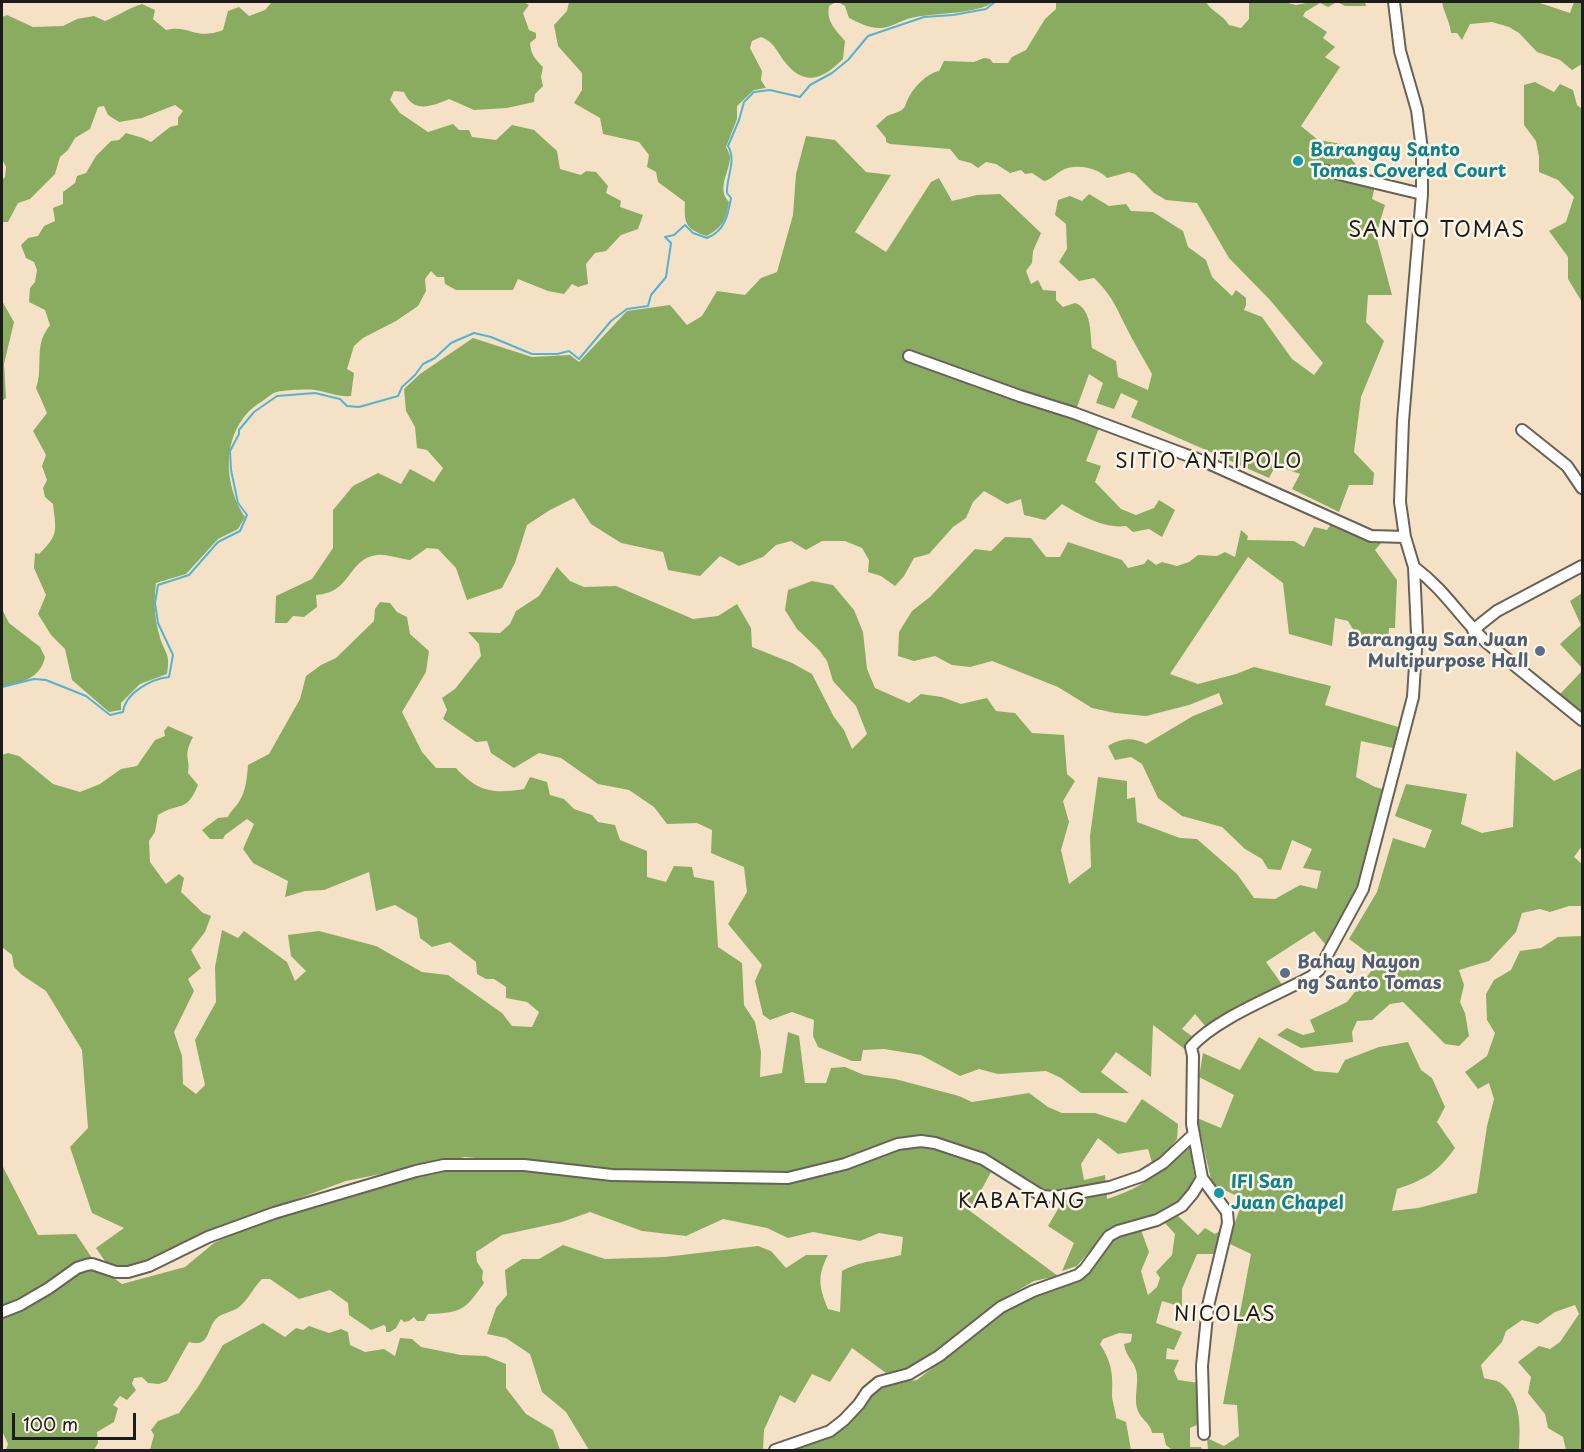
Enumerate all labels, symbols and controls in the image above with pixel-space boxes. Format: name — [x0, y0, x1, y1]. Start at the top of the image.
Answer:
place label: Barangay Santo Tomas Covered Court — [1310, 140, 1506, 182]
marker: Barangay Santo Tomas Covered Court — [1291, 154, 1305, 168]
district label: SANTO TOMAS — [1348, 218, 1526, 244]
district label: SITIO ANTIPOLO — [1115, 450, 1303, 474]
place label: Barangay San Juan Multipurpose Hall — [1347, 630, 1528, 672]
marker: Barangay San Juan Multipurpose Hall — [1533, 644, 1547, 658]
place label: Bahay Nayon ng Santo Tomas — [1297, 952, 1442, 994]
marker: Bahay Nayon ng Santo Tomas — [1278, 966, 1292, 980]
place label: IFI San Juan Chapel — [1231, 1172, 1344, 1214]
marker: IFI San Juan Chapel — [1212, 1186, 1226, 1200]
district label: KABATANG — [958, 1190, 1086, 1214]
district label: NICOLAS — [1174, 1303, 1276, 1327]
scale bar — [15, 1401, 140, 1439]
text: 100 m — [23, 1410, 78, 1437]

